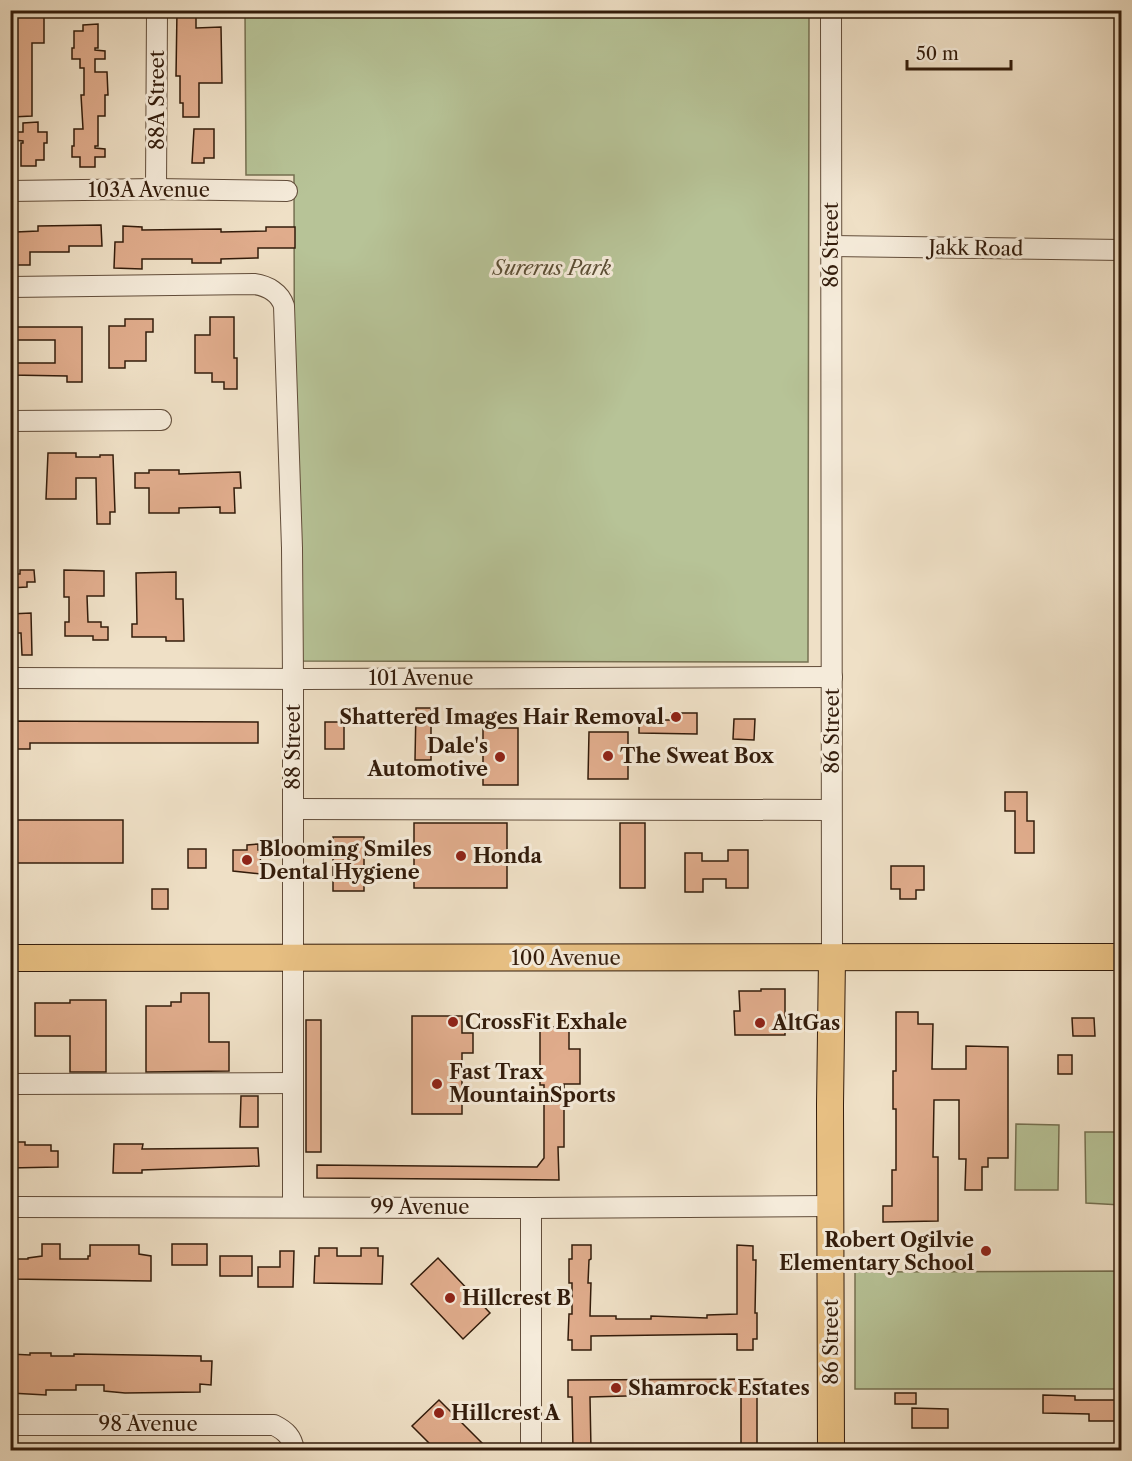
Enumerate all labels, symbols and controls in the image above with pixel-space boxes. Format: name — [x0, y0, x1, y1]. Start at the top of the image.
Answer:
scale bar — [907, 33, 1010, 71]
text: 50 m — [916, 43, 959, 65]
street label: 88A Street — [145, 50, 169, 150]
street label: 103A Avenue — [88, 178, 210, 202]
street label: 86 Street — [819, 202, 843, 288]
street label: Jakk Road — [925, 235, 1024, 261]
park label: Surerus Park — [492, 256, 612, 280]
street label: 101 Avenue — [368, 666, 474, 690]
street label: 86 Street — [820, 688, 844, 774]
street label: 88 Street — [281, 704, 305, 790]
place label: Shattered Images Hair Removal — [339, 705, 664, 729]
marker: Shattered Images Hair Removal — [669, 710, 683, 724]
place label: Dale's Automotive — [366, 734, 488, 781]
place label: The Sweat Box — [620, 744, 775, 768]
marker: The Sweat Box — [601, 749, 615, 763]
marker: Dale's Automotive — [493, 750, 507, 764]
place label: Blooming Smiles Dental Hygiene — [259, 837, 432, 884]
place label: Honda — [473, 844, 543, 868]
marker: Honda — [454, 849, 468, 863]
marker: Blooming Smiles Dental Hygiene — [240, 853, 254, 867]
street label: 100 Avenue — [511, 946, 621, 970]
place label: CrossFit Exhale — [465, 1010, 627, 1034]
place label: AltGas — [771, 1011, 840, 1035]
marker: CrossFit Exhale — [446, 1015, 460, 1029]
marker: AltGas — [753, 1016, 767, 1030]
place label: Fast Trax MountainSports — [449, 1060, 616, 1107]
marker: Fast Trax MountainSports — [430, 1077, 444, 1091]
street label: 99 Avenue — [370, 1195, 470, 1219]
place label: Robert Ogilvie Elementary School — [779, 1228, 974, 1275]
marker: Robert Ogilvie Elementary School — [979, 1244, 993, 1258]
place label: Hillcrest B — [462, 1286, 571, 1310]
marker: Hillcrest B — [443, 1291, 457, 1305]
street label: 86 Street — [819, 1299, 843, 1385]
place label: Shamrock Estates — [628, 1376, 810, 1400]
marker: Shamrock Estates — [609, 1381, 623, 1395]
place label: Hillcrest A — [451, 1401, 560, 1425]
marker: Hillcrest A — [432, 1406, 446, 1420]
street label: 98 Avenue — [98, 1412, 198, 1436]

